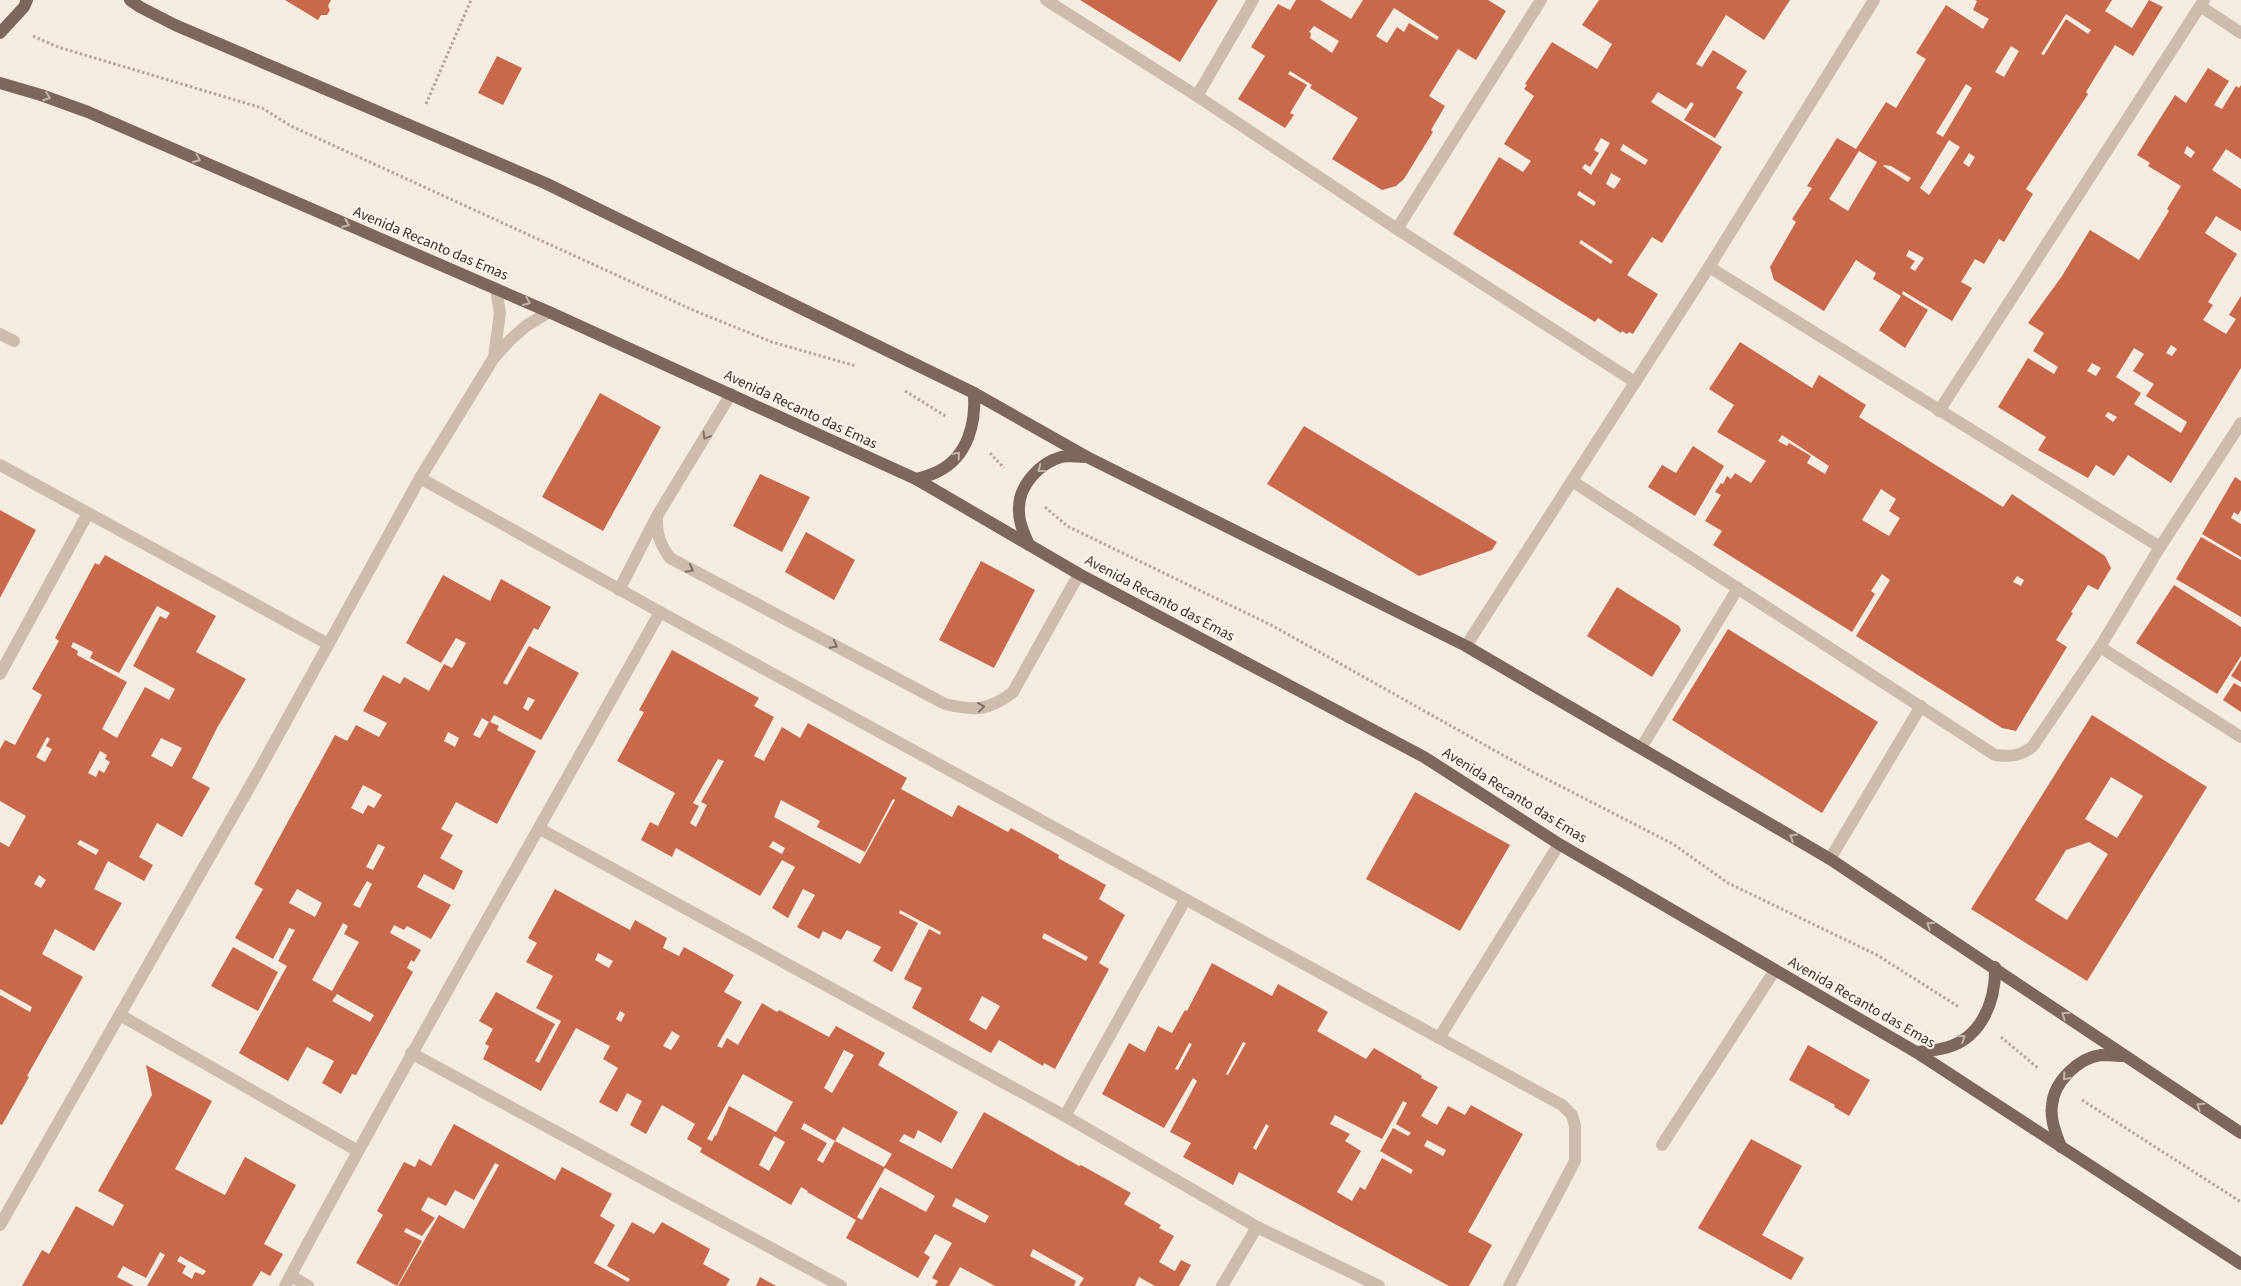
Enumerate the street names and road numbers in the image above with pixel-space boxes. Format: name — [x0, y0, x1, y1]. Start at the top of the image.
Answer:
street label: Avenida Recanto das Emas — [350, 201, 512, 286]
street label: Avenida Recanto das Emas — [721, 365, 881, 454]
street label: Avenida Recanto das Emas — [1081, 550, 1238, 647]
street label: Avenida Recanto das Emas — [1438, 742, 1591, 849]
street label: Avenida Recanto das Emas — [1784, 952, 1939, 1053]

